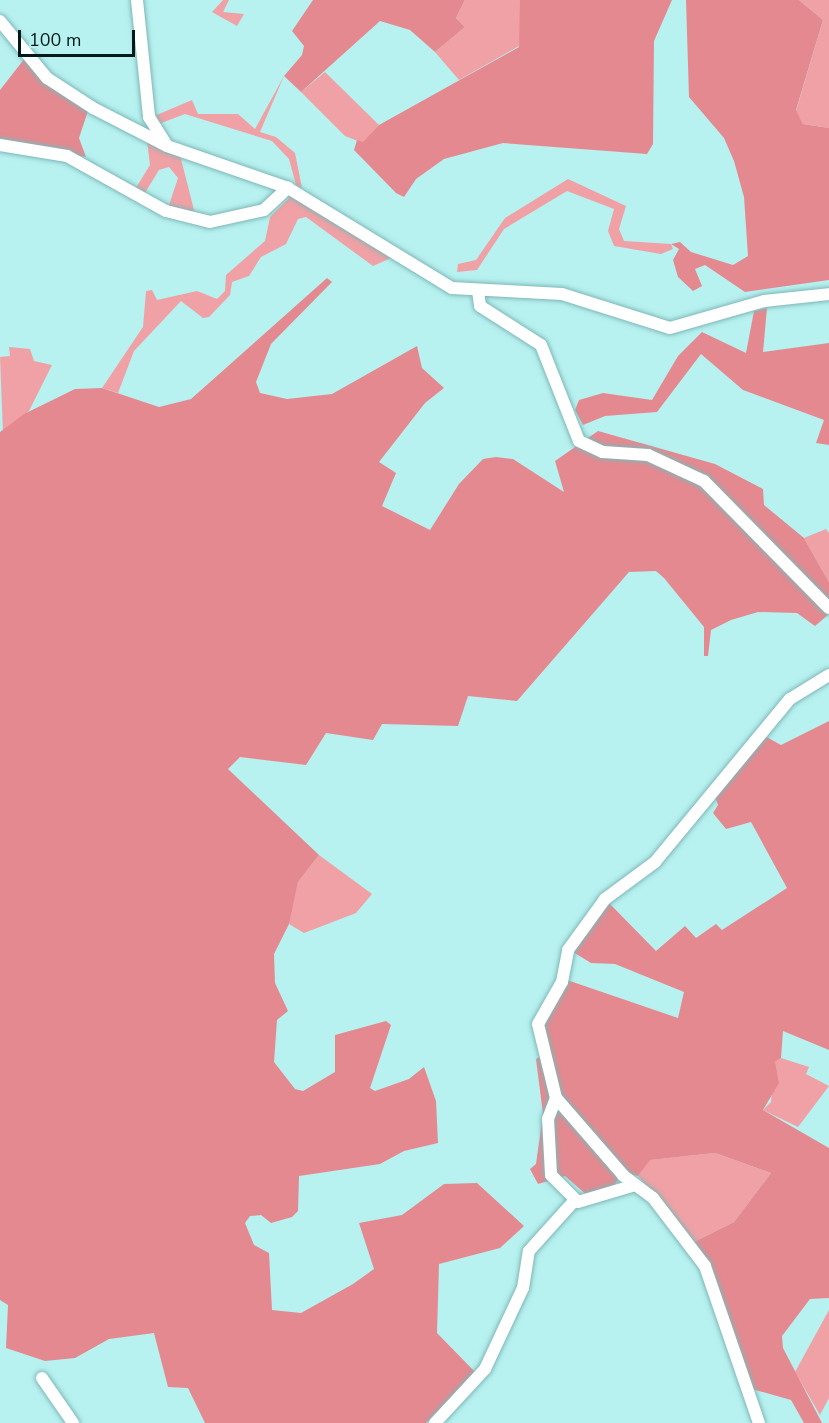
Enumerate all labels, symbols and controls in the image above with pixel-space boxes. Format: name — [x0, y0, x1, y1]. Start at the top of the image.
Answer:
scale bar — [21, 18, 138, 56]
text: 100 m — [29, 28, 81, 52]

